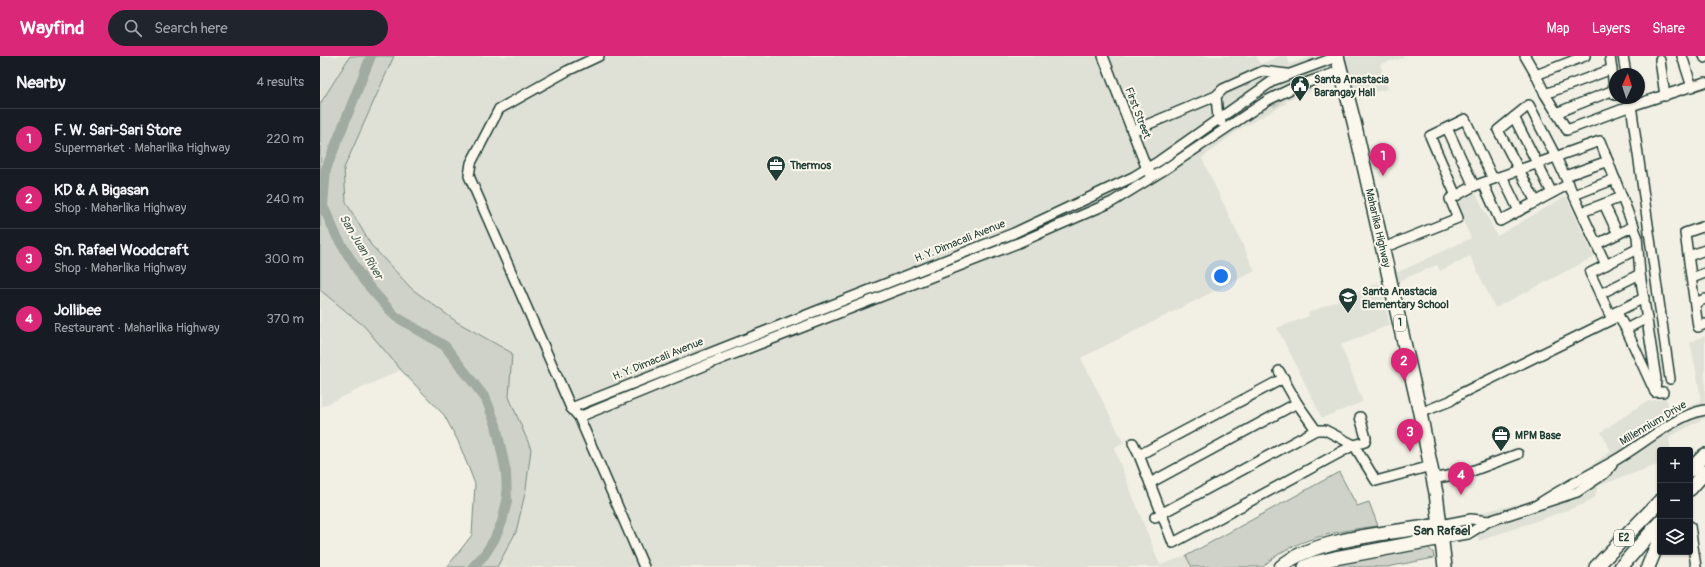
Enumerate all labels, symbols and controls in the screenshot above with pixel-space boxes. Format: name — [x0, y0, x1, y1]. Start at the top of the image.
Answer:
search box — [108, 10, 388, 46]
text: Wayfind — [20, 16, 84, 40]
icon: search — [122, 17, 144, 39]
text: Search here — [154, 19, 228, 38]
text: Map — [1547, 20, 1570, 37]
text: Layers — [1592, 20, 1630, 37]
text: Share — [1652, 20, 1685, 37]
north arrow — [1609, 68, 1645, 104]
text: Nearby — [16, 72, 65, 93]
place label: Santa Anastacia Barangay Hall — [1314, 73, 1389, 99]
text: 4 results — [257, 74, 304, 90]
public building icon: Santa Anastacia Barangay Hall — [1289, 74, 1311, 102]
street label: First Street — [1122, 85, 1154, 141]
text: F. W. Sari-Sari Store — [54, 121, 181, 140]
text: 1 — [26, 131, 32, 147]
text: 220 m — [266, 131, 304, 147]
text: Supermarket · Maharlika Highway — [54, 140, 230, 156]
pin: 1 — [1370, 143, 1396, 176]
office icon: Thermos — [765, 154, 787, 182]
place label: Thermos — [789, 159, 831, 172]
text: KD & A Bigasan — [54, 181, 149, 200]
street label: Maharlika Highway — [1363, 187, 1393, 269]
text: 2 — [25, 191, 33, 207]
text: 240 m — [266, 191, 304, 207]
text: Shop · Maharlika Highway — [54, 200, 186, 216]
water label: San Juan River — [336, 212, 387, 284]
street label: H. Y. Dimacali Avenue — [913, 217, 1008, 265]
text: Sn. Rafael Woodcraft — [54, 241, 189, 260]
text: 3 — [25, 251, 33, 267]
text: 300 m — [265, 251, 304, 267]
text: Shop · Maharlika Highway — [54, 260, 186, 276]
your location — [1211, 266, 1231, 286]
place label: Santa Anastacia Elementary School — [1362, 285, 1449, 311]
school or university icon: Santa Anastacia Elementary School — [1337, 286, 1359, 314]
text: Jollibee — [54, 301, 101, 320]
text: 4 — [25, 311, 33, 327]
text: 370 m — [267, 311, 304, 327]
road number: 1 — [1394, 315, 1406, 331]
text: Restaurant · Maharlika Highway — [54, 320, 219, 336]
street label: H. Y. Dimacali Avenue — [611, 335, 706, 383]
pin: 2 — [1391, 348, 1417, 381]
street label: Millennium Drive — [1617, 398, 1689, 448]
pin: 3 — [1397, 419, 1423, 452]
office icon: MPM Base — [1490, 424, 1512, 452]
place label: MPM Base — [1515, 429, 1562, 442]
map controls — [1657, 447, 1693, 555]
button: + — [1657, 447, 1693, 483]
pin: 4 — [1448, 462, 1474, 495]
button: − — [1657, 483, 1693, 519]
button: layers — [1657, 519, 1693, 555]
district label: San Rafael — [1413, 523, 1471, 539]
road number: E2 — [1614, 530, 1634, 546]

